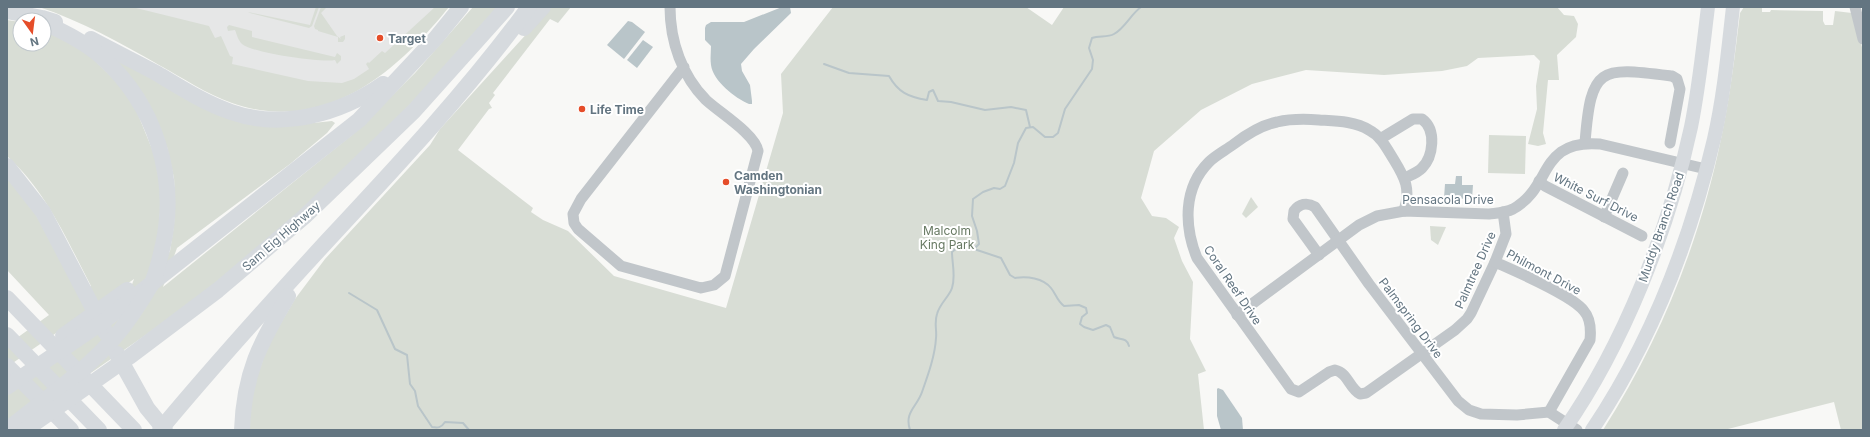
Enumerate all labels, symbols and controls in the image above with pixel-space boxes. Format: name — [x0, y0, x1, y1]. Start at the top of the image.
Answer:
north arrow — [12, 12, 52, 52]
place label: Target — [388, 31, 426, 46]
marker: Target — [375, 33, 385, 43]
text: N — [29, 34, 40, 50]
place label: Life Time — [590, 102, 644, 117]
marker: Life Time — [577, 104, 587, 114]
place label: Camden Washingtonian — [734, 168, 822, 197]
street label: White Surf Drive — [1551, 169, 1641, 225]
street label: Muddy Branch Road — [1635, 170, 1687, 284]
marker: Camden Washingtonian — [721, 177, 731, 187]
street label: Pensacola Drive — [1402, 192, 1494, 207]
street label: Sam Eig Highway — [239, 198, 323, 274]
park label: Malcolm King Park — [920, 223, 975, 252]
street label: Palmtree Drive — [1451, 229, 1499, 311]
street label: Coral Reef Drive — [1201, 242, 1265, 328]
street label: Philmont Drive — [1504, 246, 1584, 298]
street label: Palmspring Drive — [1376, 275, 1446, 361]

